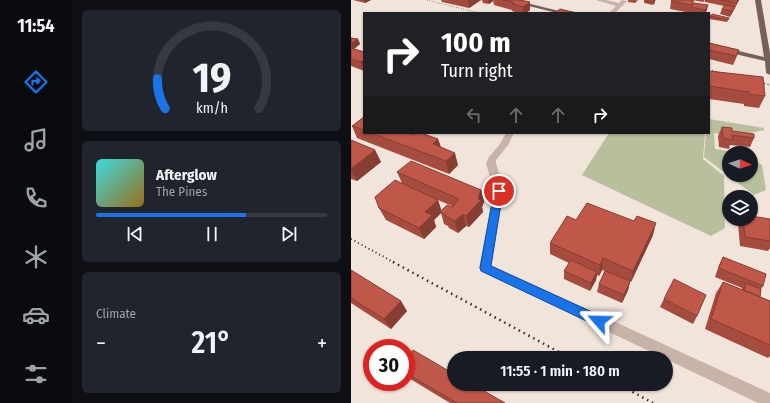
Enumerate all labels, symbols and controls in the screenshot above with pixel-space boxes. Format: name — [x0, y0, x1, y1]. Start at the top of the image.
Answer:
text: 11:54 — [17, 15, 55, 37]
text: 100 m — [441, 26, 511, 59]
icon: right — [375, 28, 427, 80]
text: 19 — [192, 52, 231, 102]
text: Turn right — [441, 60, 513, 82]
icon: directions — [22, 68, 50, 96]
text: km/h — [196, 99, 227, 116]
icon: left — [463, 104, 485, 126]
icon: ahead — [505, 104, 527, 126]
icon: ahead — [547, 104, 569, 126]
icon: right — [589, 104, 611, 126]
icon: music — [22, 126, 50, 154]
north arrow — [722, 146, 758, 182]
map controls — [722, 146, 758, 226]
text: Afterglow — [156, 166, 217, 184]
pin — [482, 174, 516, 208]
icon: arrive — [488, 180, 510, 202]
icon: phone — [22, 184, 50, 212]
text: The Pines — [156, 184, 207, 199]
button: layers — [722, 190, 758, 226]
icon: previous — [124, 223, 146, 245]
icon: pause — [201, 223, 223, 245]
icon: next — [278, 223, 300, 245]
icon: climate — [22, 243, 50, 271]
position arrow — [578, 300, 620, 342]
icon: car — [22, 301, 50, 329]
text: Climate — [96, 306, 136, 321]
text: 21° — [192, 325, 231, 361]
text: − — [96, 330, 106, 357]
text: + — [317, 330, 327, 357]
speed limit sign: 30 — [363, 339, 415, 391]
icon: filters — [22, 360, 50, 388]
text: 11:55 · 1 min · 180 m — [500, 362, 620, 380]

